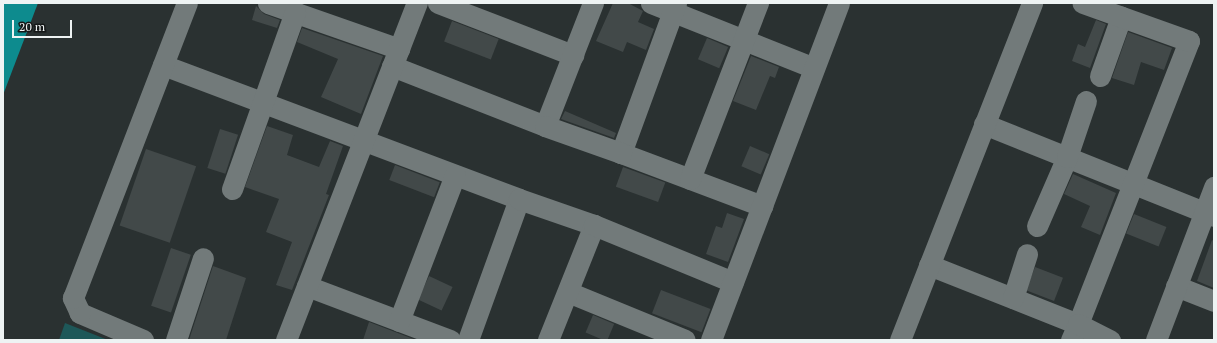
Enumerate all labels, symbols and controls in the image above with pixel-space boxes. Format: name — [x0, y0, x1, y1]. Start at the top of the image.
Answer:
scale bar — [14, 12, 74, 38]
text: 20 m — [19, 19, 45, 34]

